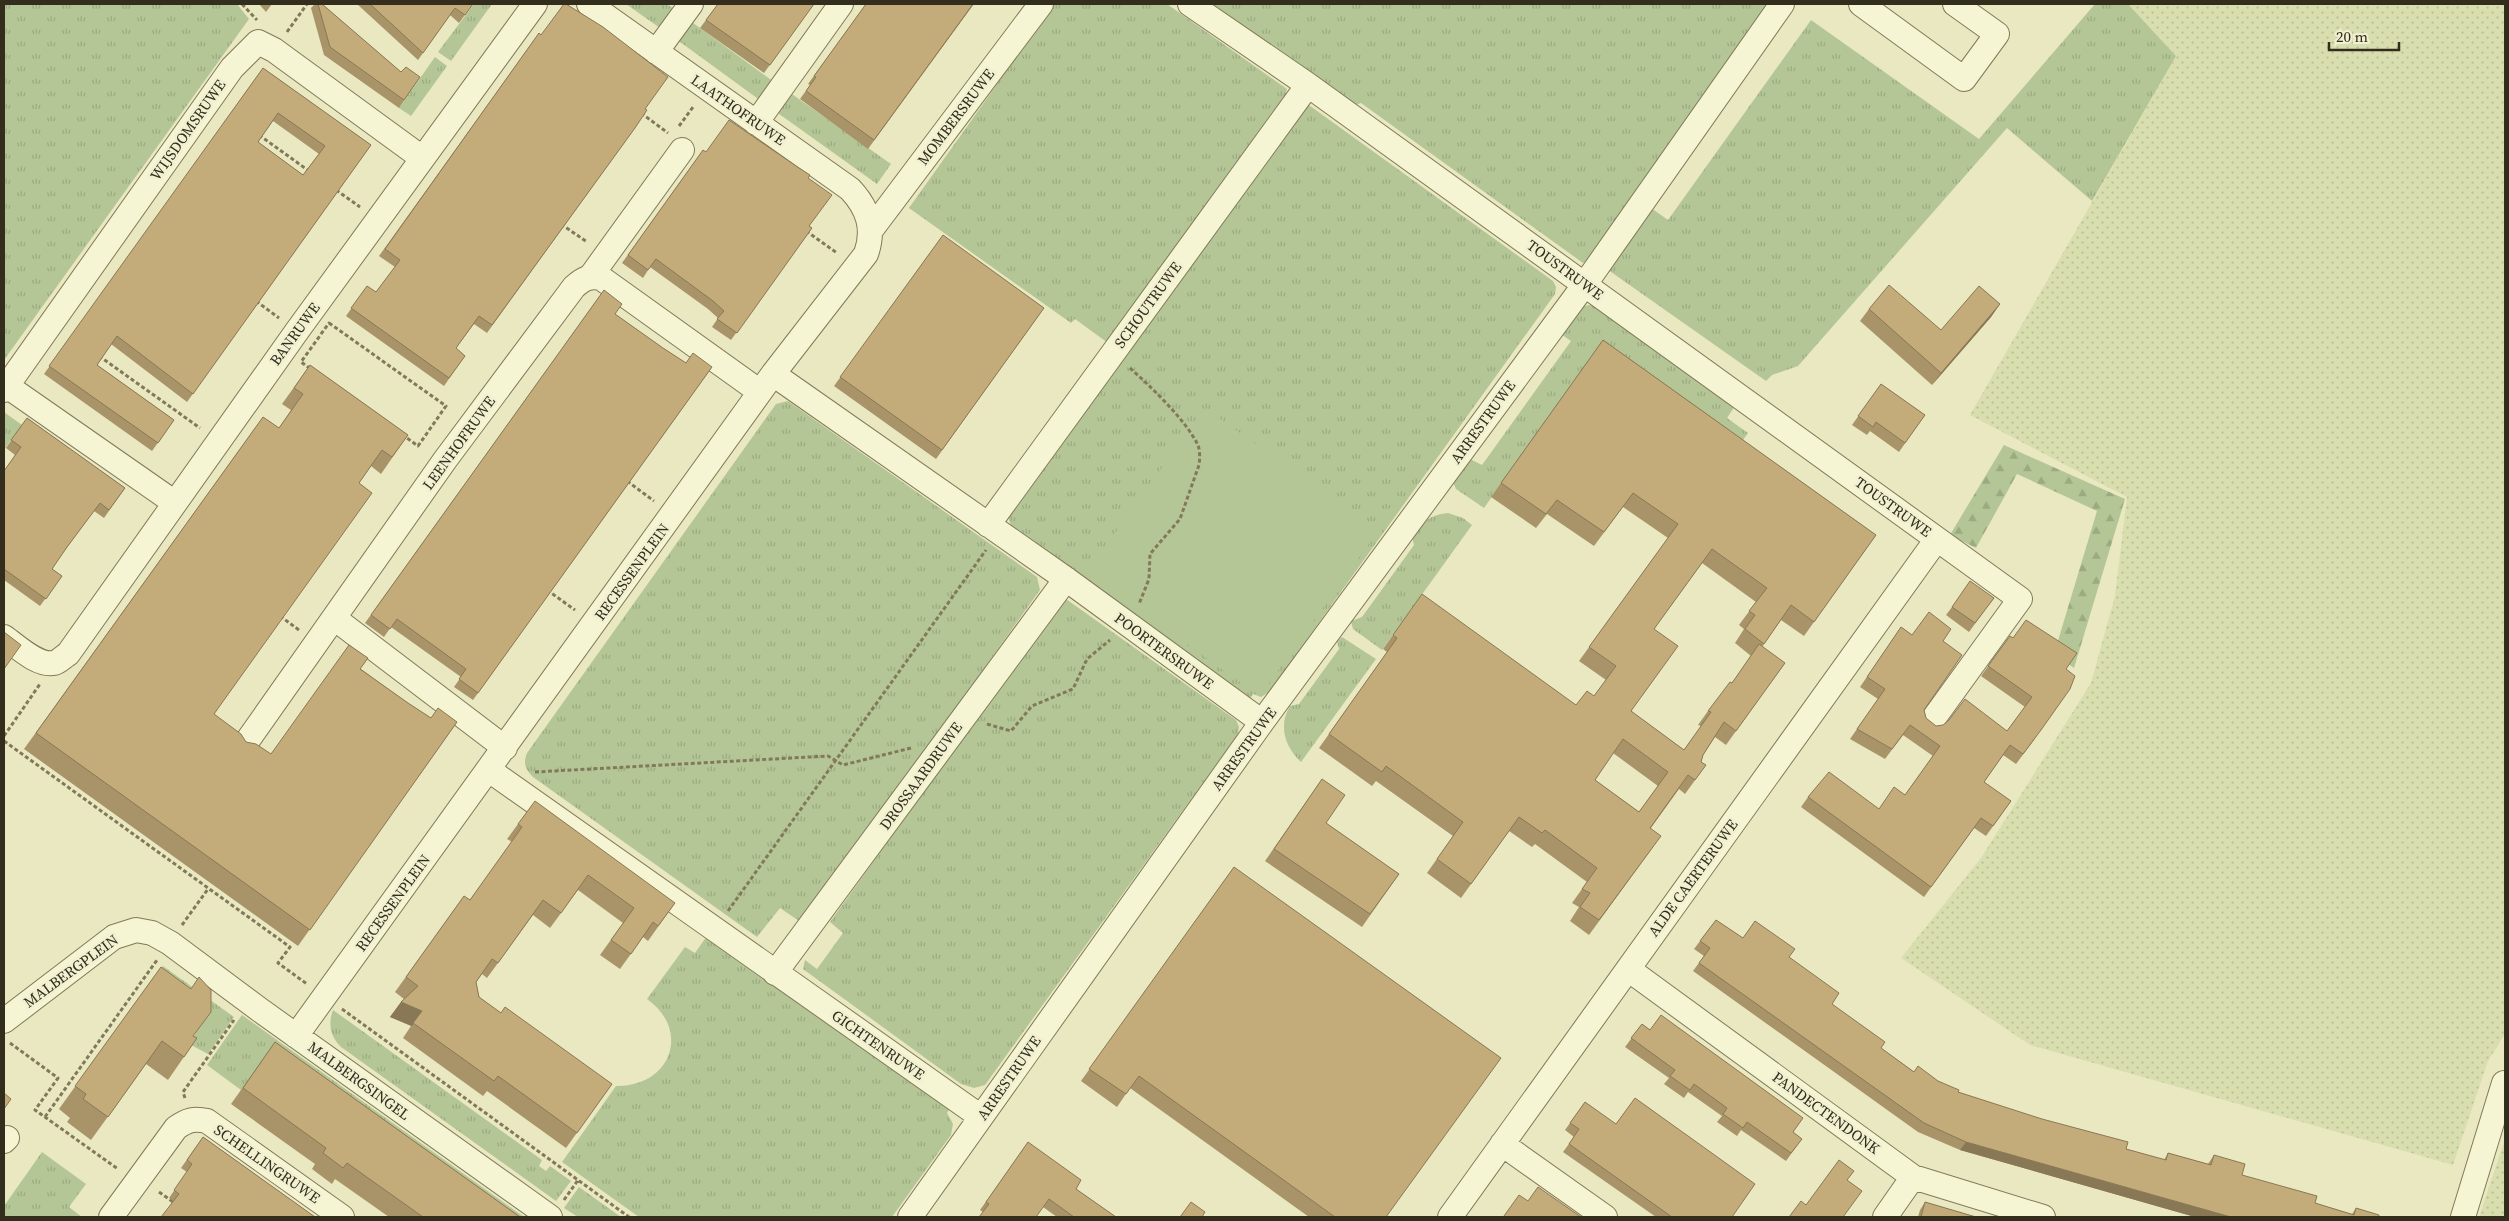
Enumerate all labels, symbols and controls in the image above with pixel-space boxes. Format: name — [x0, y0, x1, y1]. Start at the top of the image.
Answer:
scale bar — [2329, 20, 2399, 52]
text: 20 m — [2336, 26, 2368, 47]
street label: MOMBERSRUWE — [912, 64, 999, 169]
street label: LAATHOFRUWE — [687, 69, 790, 150]
street label: WIJSDOMSRUWE — [145, 75, 230, 184]
street label: TOUSTRUWE — [1523, 235, 1608, 305]
street label: SCHOUTRUWE — [1109, 257, 1186, 352]
street label: BANRUWE — [265, 298, 325, 369]
street label: ARRESTRUWE — [1445, 376, 1520, 468]
street label: LEENHOFRUWE — [417, 391, 500, 494]
street label: TOUSTRUWE — [1851, 472, 1936, 542]
street label: RECESSENPLEIN — [589, 519, 674, 625]
street label: POORTERSRUWE — [1110, 607, 1218, 694]
street label: ARRESTRUWE — [1206, 703, 1281, 795]
street label: DROSSAARDRUWE — [874, 718, 967, 834]
street label: ALDE CAERTERUWE — [1643, 815, 1742, 941]
street label: RECESSENPLEIN — [350, 850, 435, 956]
street label: MALBERGPLEIN — [19, 929, 122, 1012]
street label: GICHTENRUWE — [828, 1005, 929, 1084]
street label: ARRESTRUWE — [972, 1031, 1045, 1124]
street label: MALBERGSINGEL — [304, 1036, 415, 1125]
street label: PANDECTENDONK — [1768, 1066, 1884, 1159]
street label: SCHELLINGRUWE — [210, 1119, 325, 1208]

